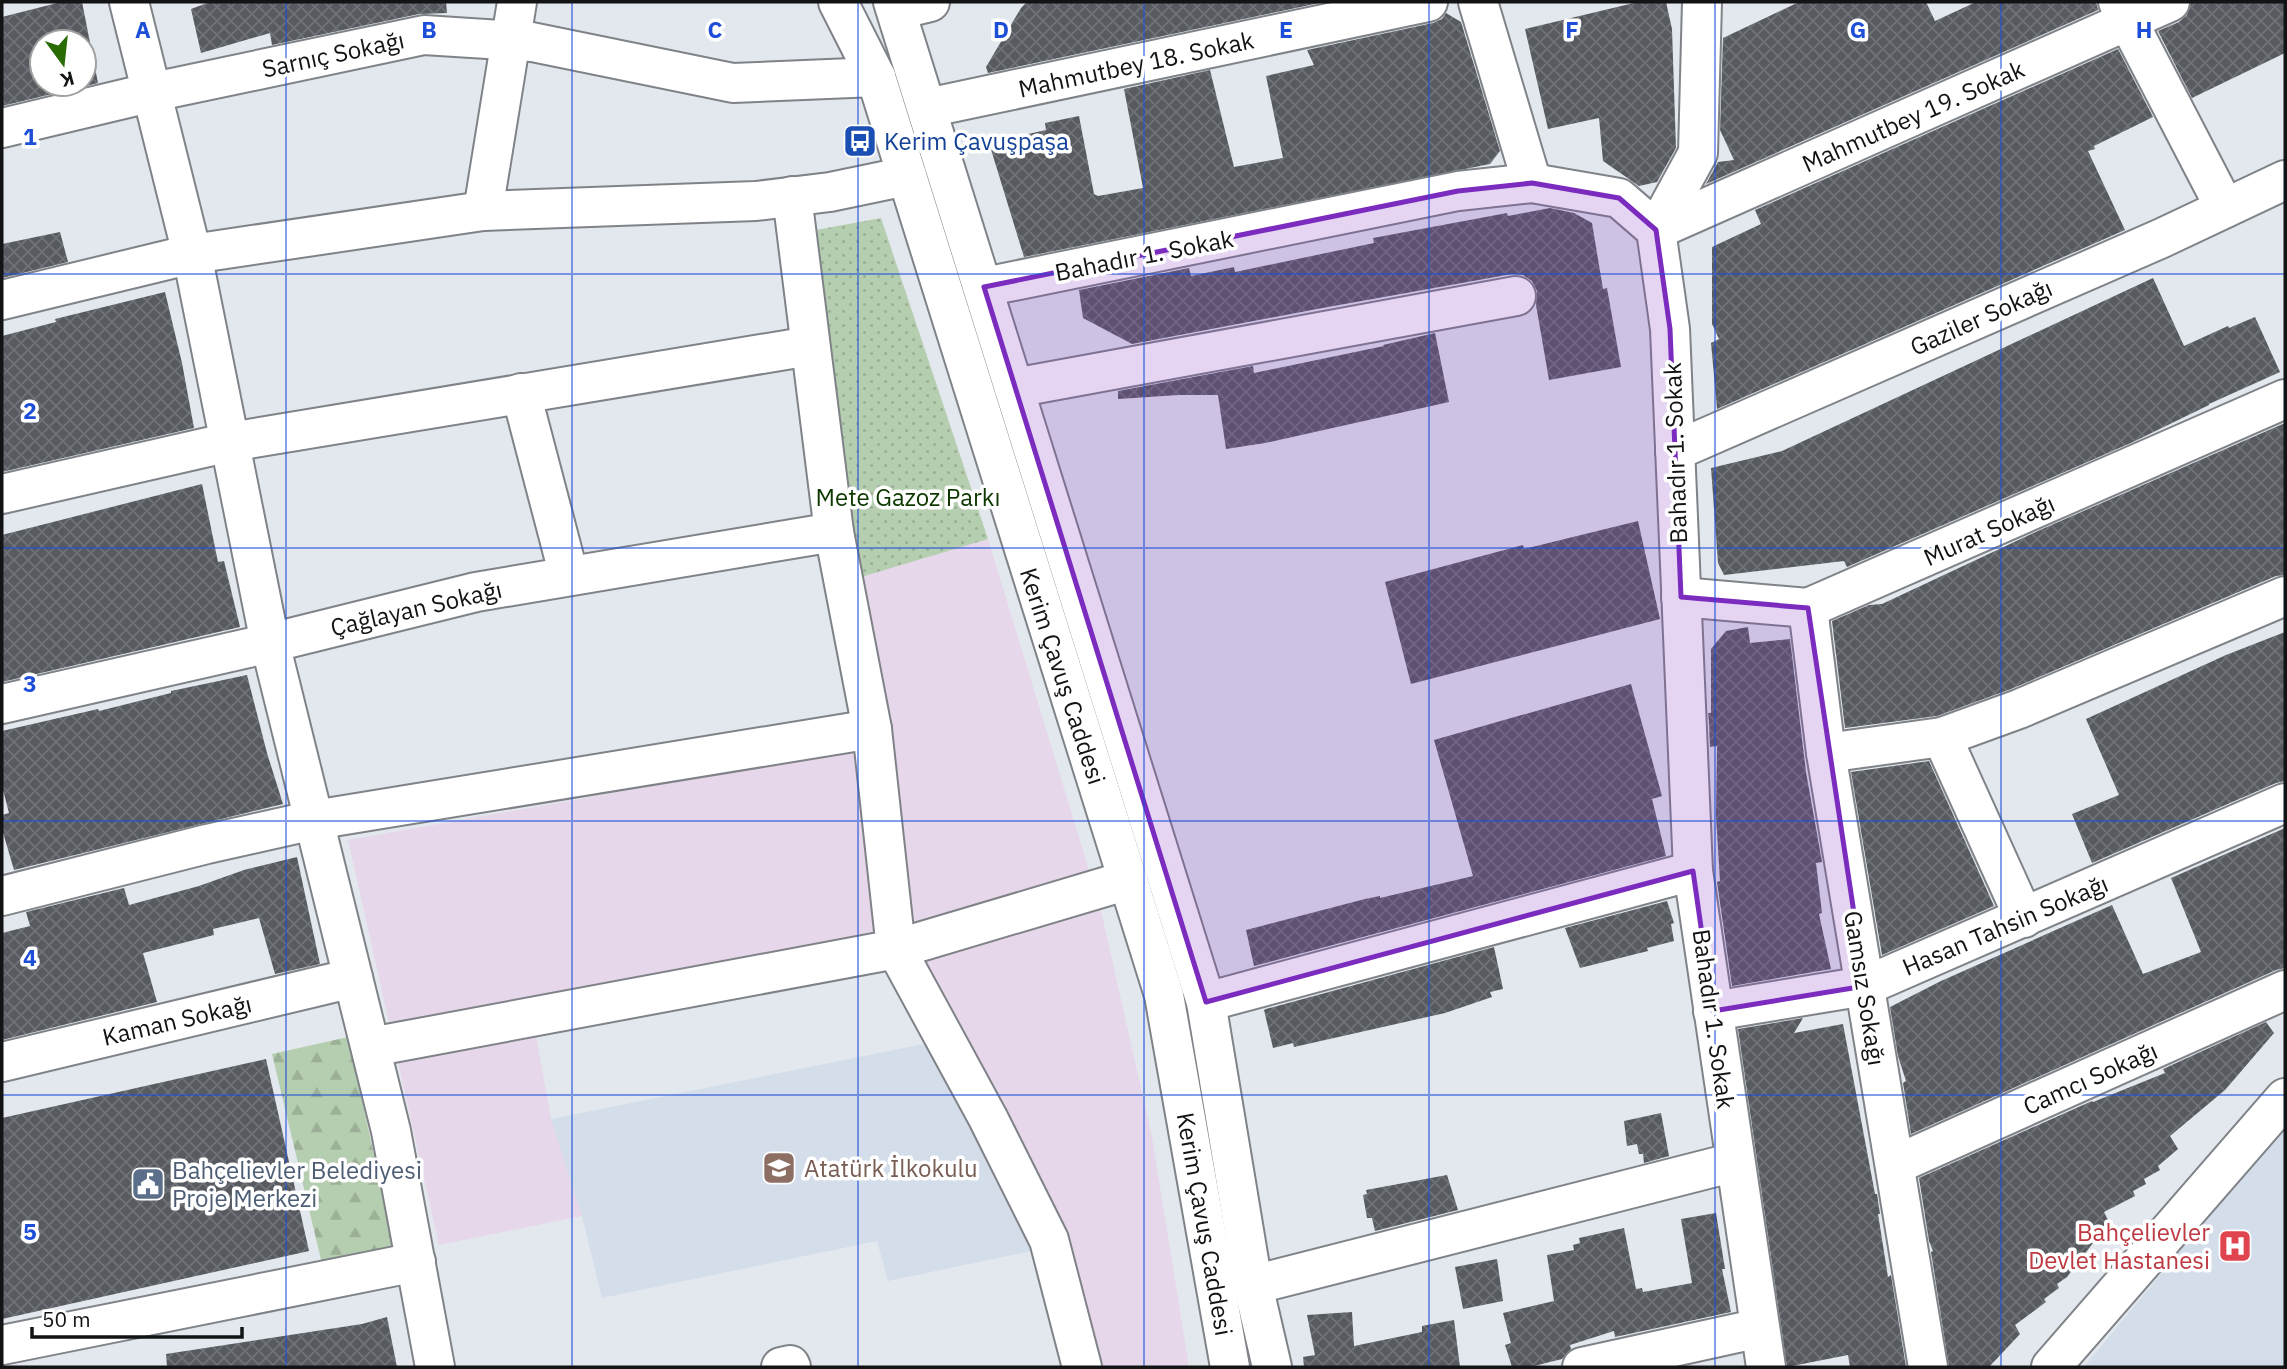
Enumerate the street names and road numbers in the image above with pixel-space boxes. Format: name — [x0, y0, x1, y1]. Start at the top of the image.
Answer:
street label: Sarnıç Sokağı — [259, 23, 407, 85]
street label: Mahmutbey 18. Sokak — [1015, 23, 1257, 105]
street label: Mahmutbey 19. Sokak — [1797, 52, 2029, 179]
street label: Bahadır 1. Sokak — [1052, 222, 1236, 288]
street label: Gaziler Sokağı — [1905, 271, 2057, 363]
street label: Bahadır 1. Sokak — [1656, 361, 1694, 544]
street label: Murat Sokağı — [1918, 487, 2060, 573]
street label: Kerim Çavuş Caddesi — [1013, 564, 1113, 788]
street label: Çağlayan Sokağı — [327, 573, 505, 643]
street label: Hasan Tahsin Sokağı — [1897, 867, 2113, 983]
street label: Gamsız Sokağı — [1837, 908, 1893, 1068]
street label: Bahadır 1. Sokak — [1686, 927, 1743, 1111]
street label: Kaman Sokağı — [99, 987, 255, 1053]
street label: Camcı Sokağı — [2018, 1034, 2162, 1122]
street label: Kerim Çavuş Caddesi — [1170, 1110, 1240, 1338]

